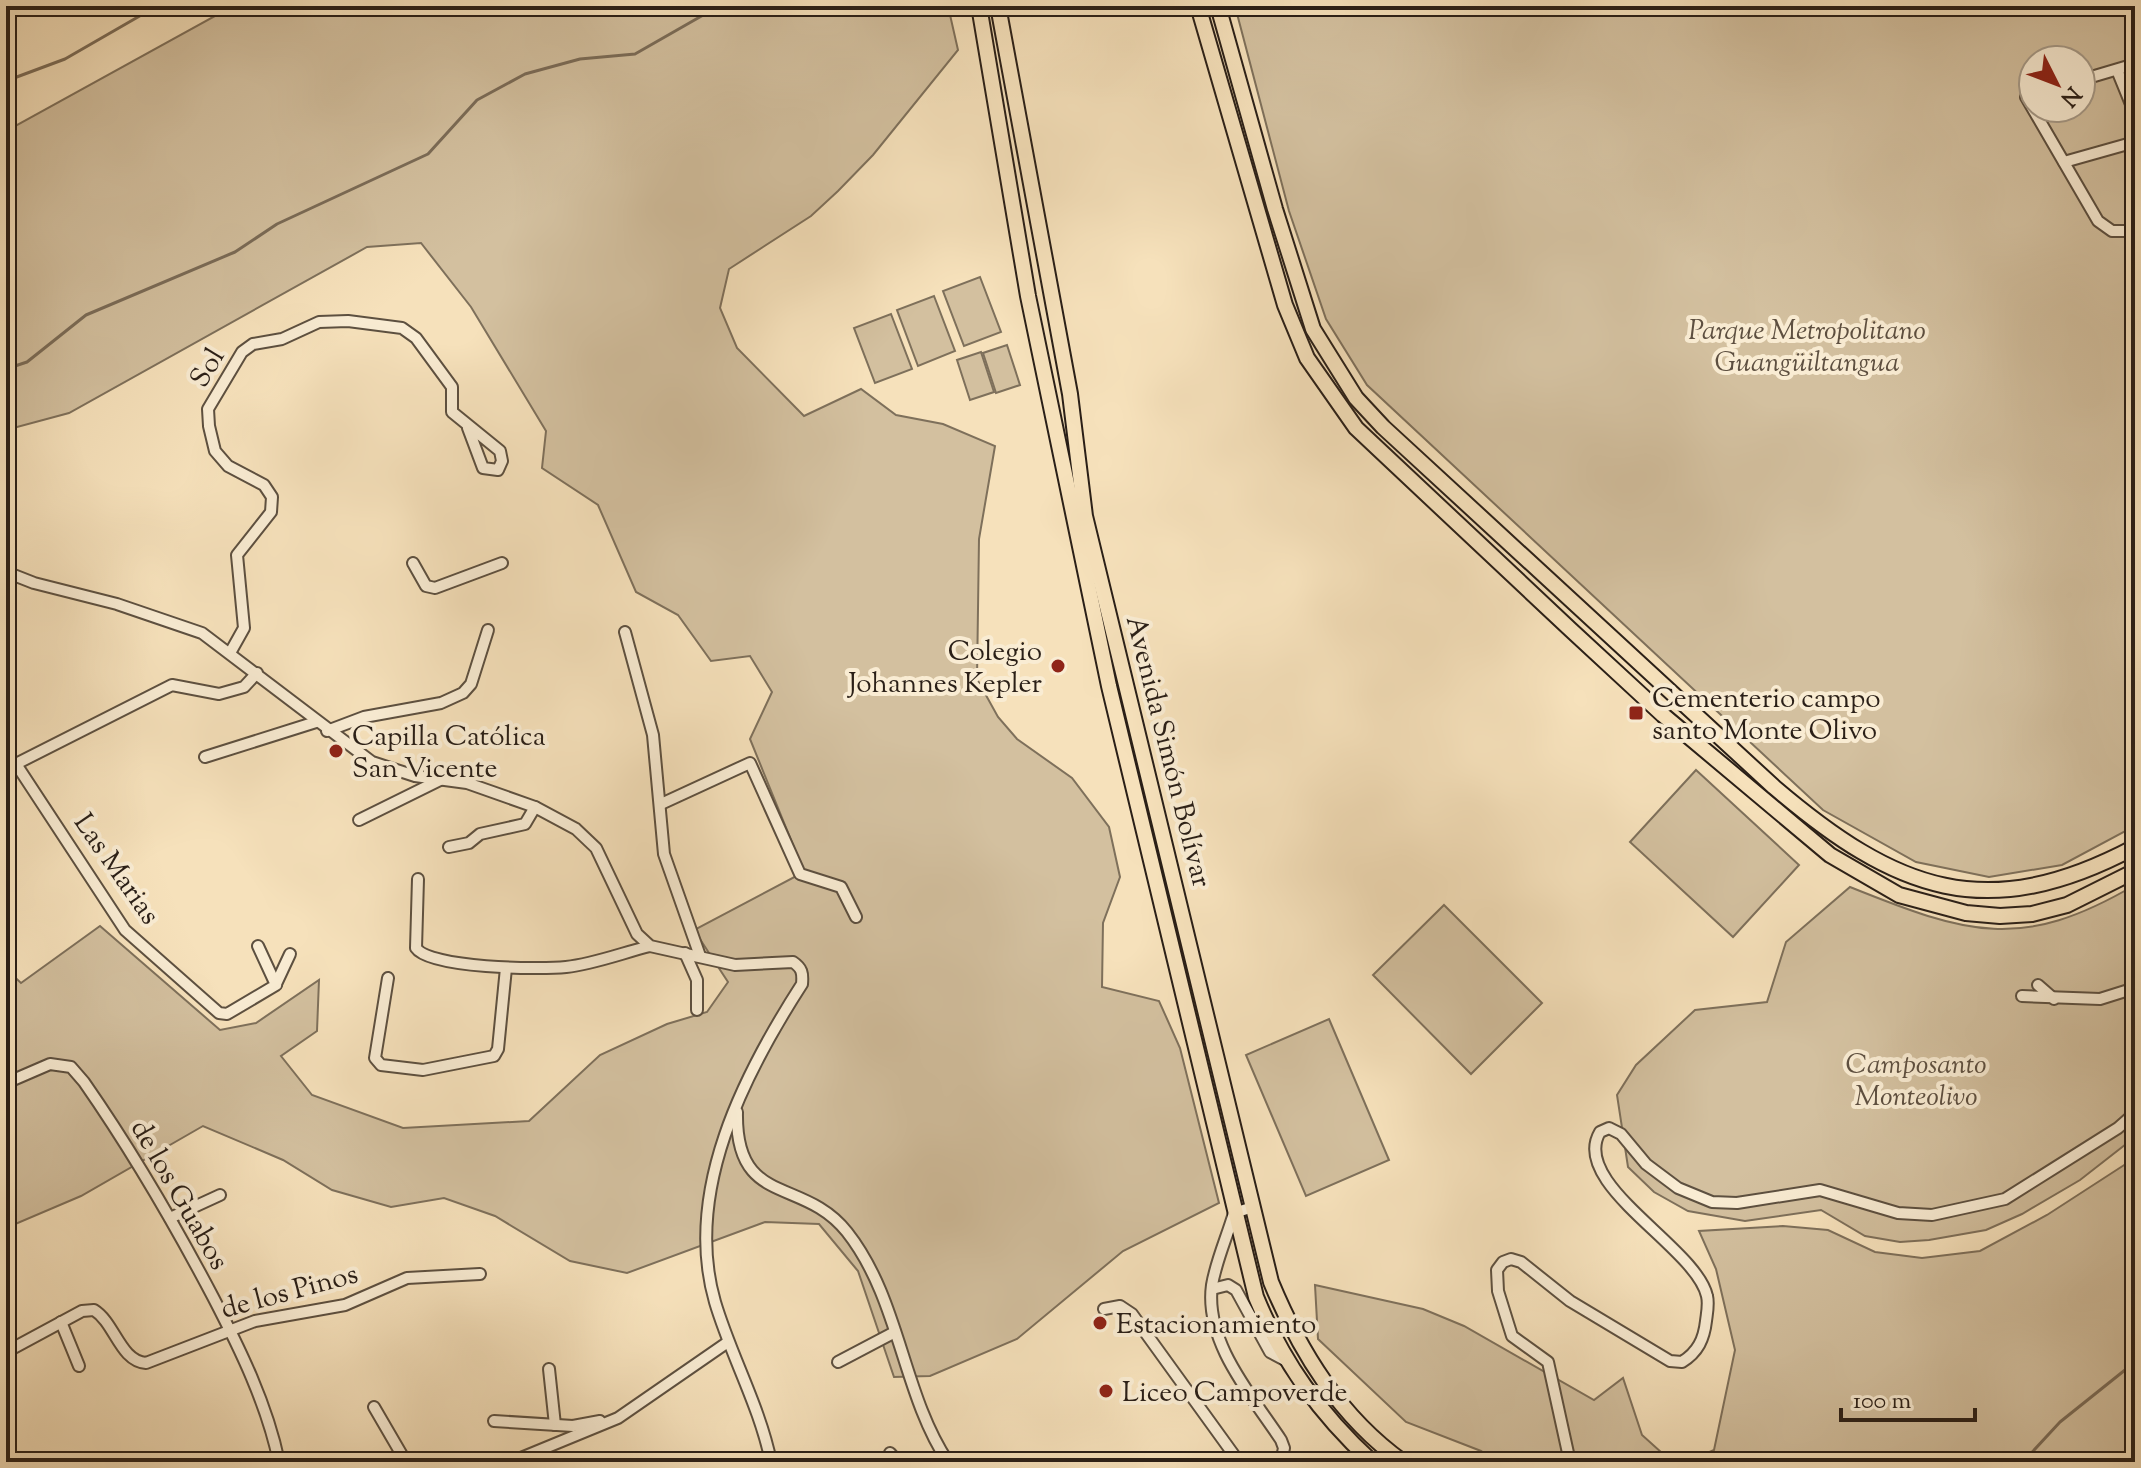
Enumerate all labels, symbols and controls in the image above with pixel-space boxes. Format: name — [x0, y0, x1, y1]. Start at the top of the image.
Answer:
north arrow — [2017, 44, 2097, 124]
text: N — [2052, 78, 2087, 113]
park label: Parque Metropolitano Guangüiltangua — [1688, 312, 1926, 384]
street label: Sol — [181, 341, 236, 396]
street label: Avenida Simón Bolívar — [1114, 612, 1220, 892]
place label: Colegio Johannes Kepler — [846, 633, 1042, 705]
marker: Colegio Johannes Kepler — [1049, 657, 1067, 675]
place label: Cementerio campo santo Monte Olivo — [1652, 680, 1881, 752]
marker: Cementerio campo santo Monte Olivo — [1627, 704, 1645, 722]
place label: Capilla Católica San Vicente — [352, 718, 546, 790]
marker: Capilla Católica San Vicente — [327, 742, 345, 760]
street label: Las Marias — [63, 806, 168, 933]
park label: Camposanto Monteolivo — [1846, 1046, 1986, 1118]
street label: de los Guabos — [119, 1113, 238, 1278]
street label: de los Pinos — [217, 1255, 363, 1330]
place label: Estacionamiento — [1116, 1306, 1316, 1346]
marker: Estacionamiento — [1091, 1314, 1109, 1332]
scale bar — [1841, 1372, 1975, 1422]
place label: Liceo Campoverde — [1122, 1374, 1348, 1414]
marker: Liceo Campoverde — [1097, 1382, 1115, 1400]
text: 100 m — [1853, 1385, 1911, 1419]

